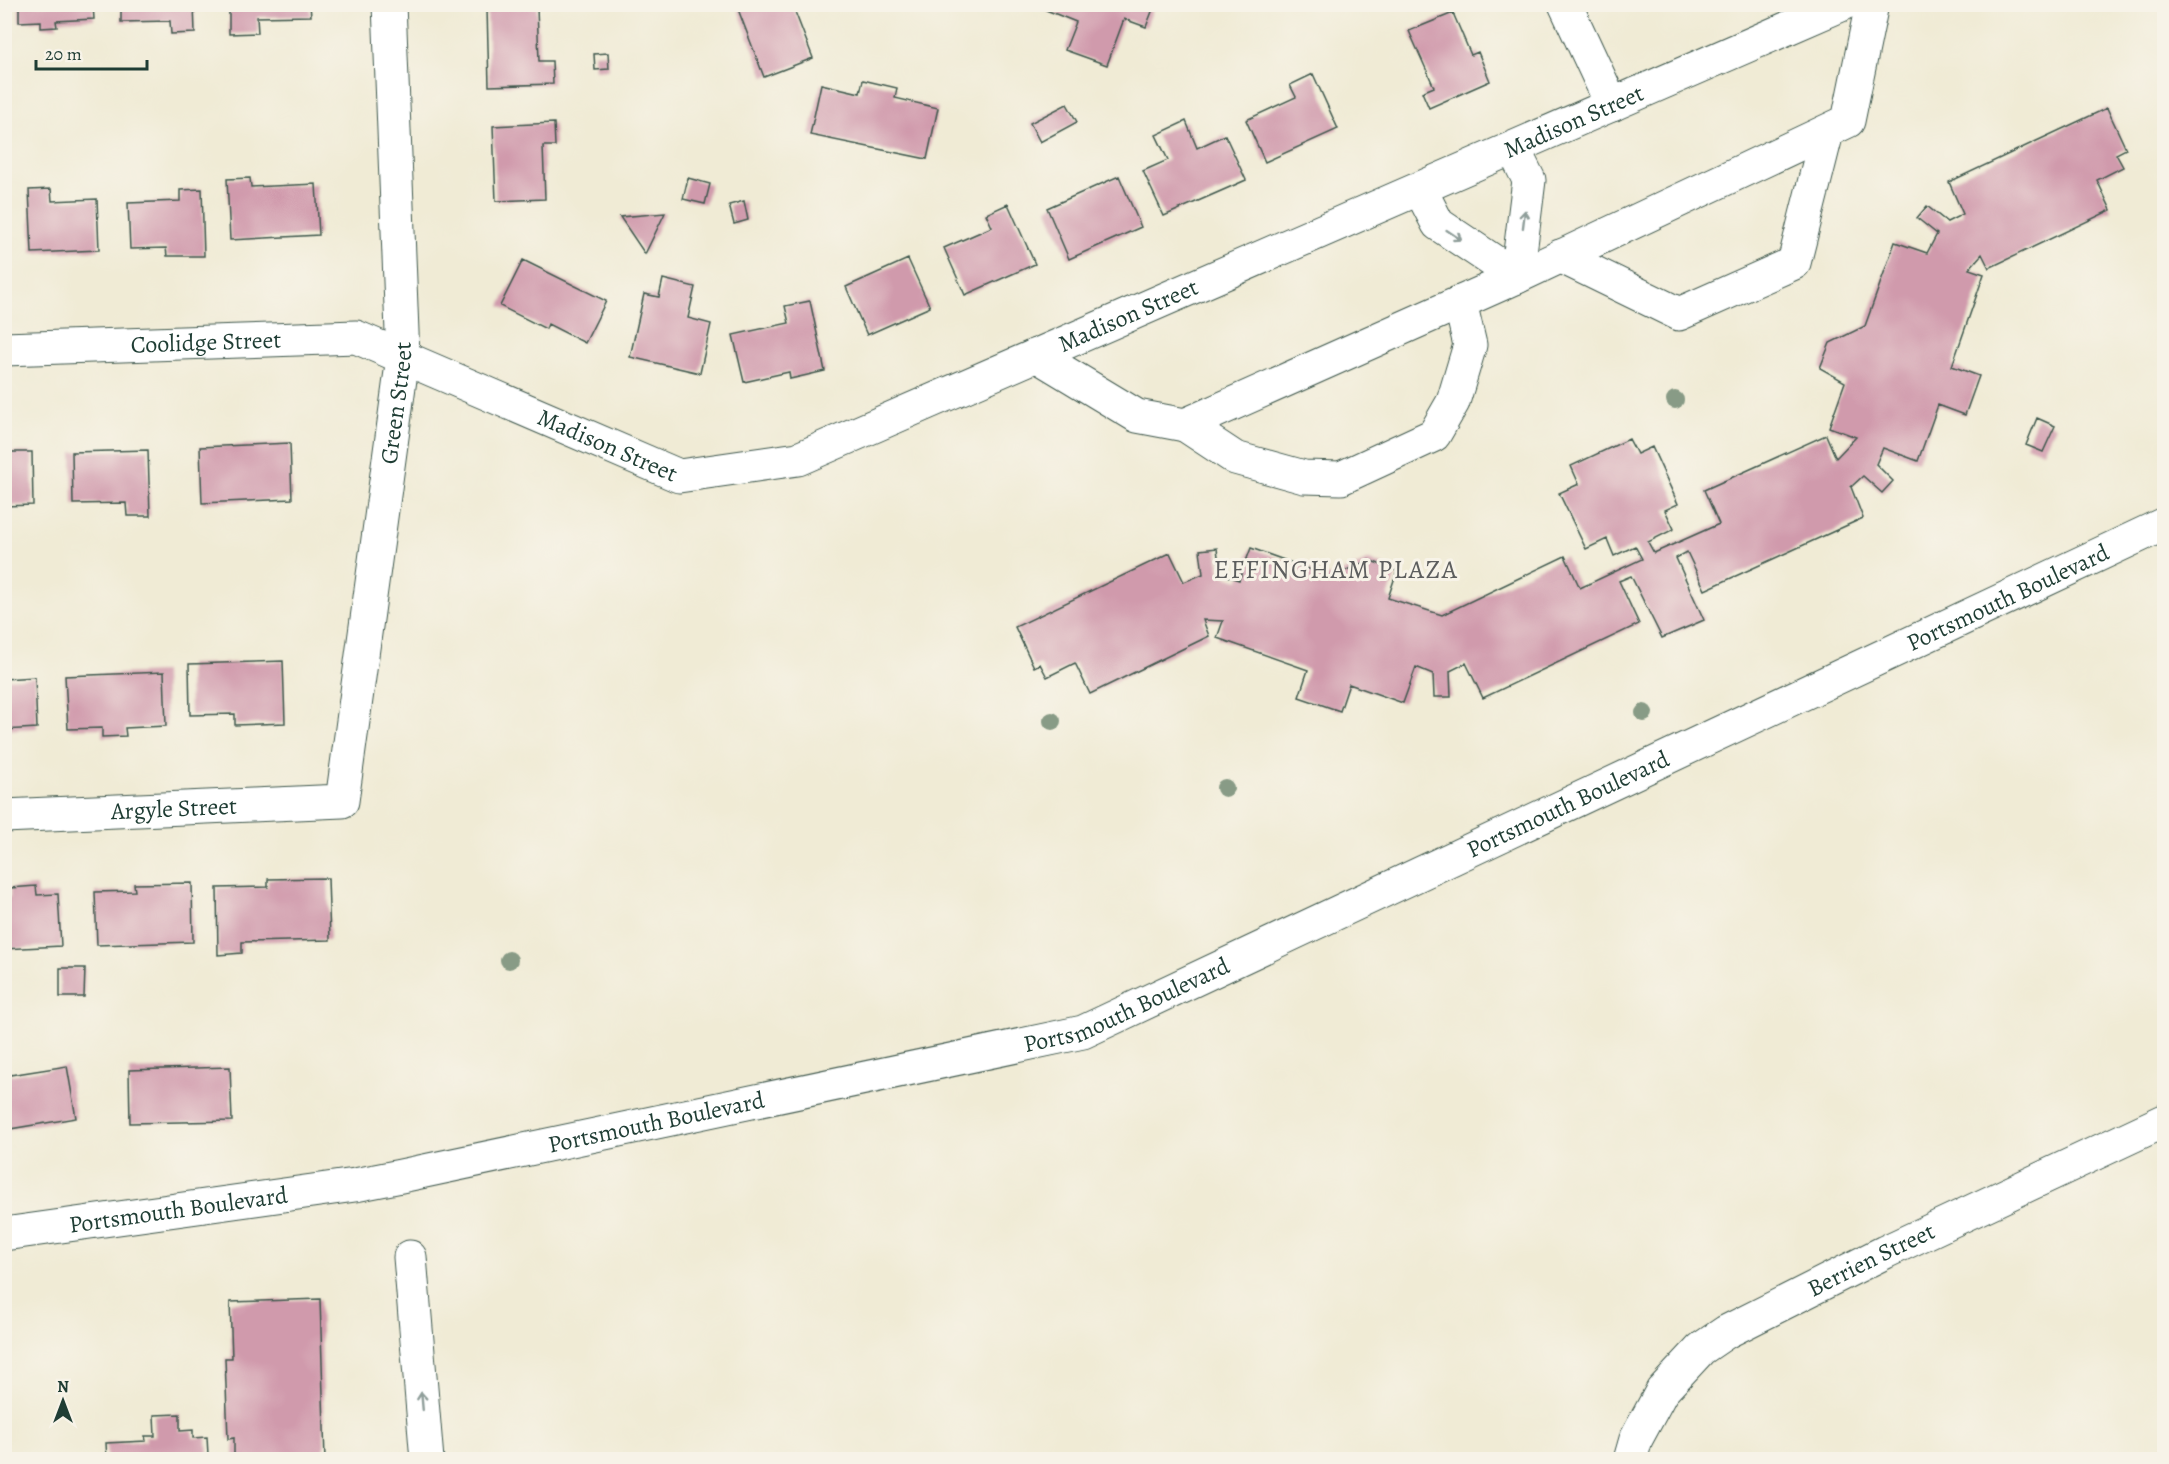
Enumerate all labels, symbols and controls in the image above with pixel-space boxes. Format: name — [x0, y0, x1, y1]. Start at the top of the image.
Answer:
scale bar — [36, 33, 147, 71]
text: 20 m — [45, 42, 82, 66]
street label: Madison Street — [1499, 77, 1649, 166]
one-way arrow — [1519, 209, 1530, 229]
one-way arrow — [1445, 229, 1462, 241]
street label: Madison Street — [1053, 271, 1203, 360]
street label: Coolidge Street — [130, 324, 282, 361]
street label: Green Street — [372, 341, 419, 466]
street label: Madison Street — [532, 401, 683, 490]
street label: Portsmouth Boulevard — [1901, 536, 2114, 659]
district label: EFFINGHAM PLAZA — [1214, 552, 1458, 587]
street label: Portsmouth Boulevard — [1461, 743, 1674, 865]
street label: Argyle Street — [109, 790, 238, 827]
street label: Portsmouth Boulevard — [1021, 949, 1235, 1060]
street label: Portsmouth Boulevard — [545, 1084, 767, 1161]
street label: Portsmouth Boulevard — [67, 1179, 290, 1241]
street label: Berrien Street — [1802, 1215, 1940, 1304]
north arrow — [33, 1371, 93, 1431]
text: N — [57, 1376, 69, 1398]
one-way arrow — [416, 1392, 427, 1412]

